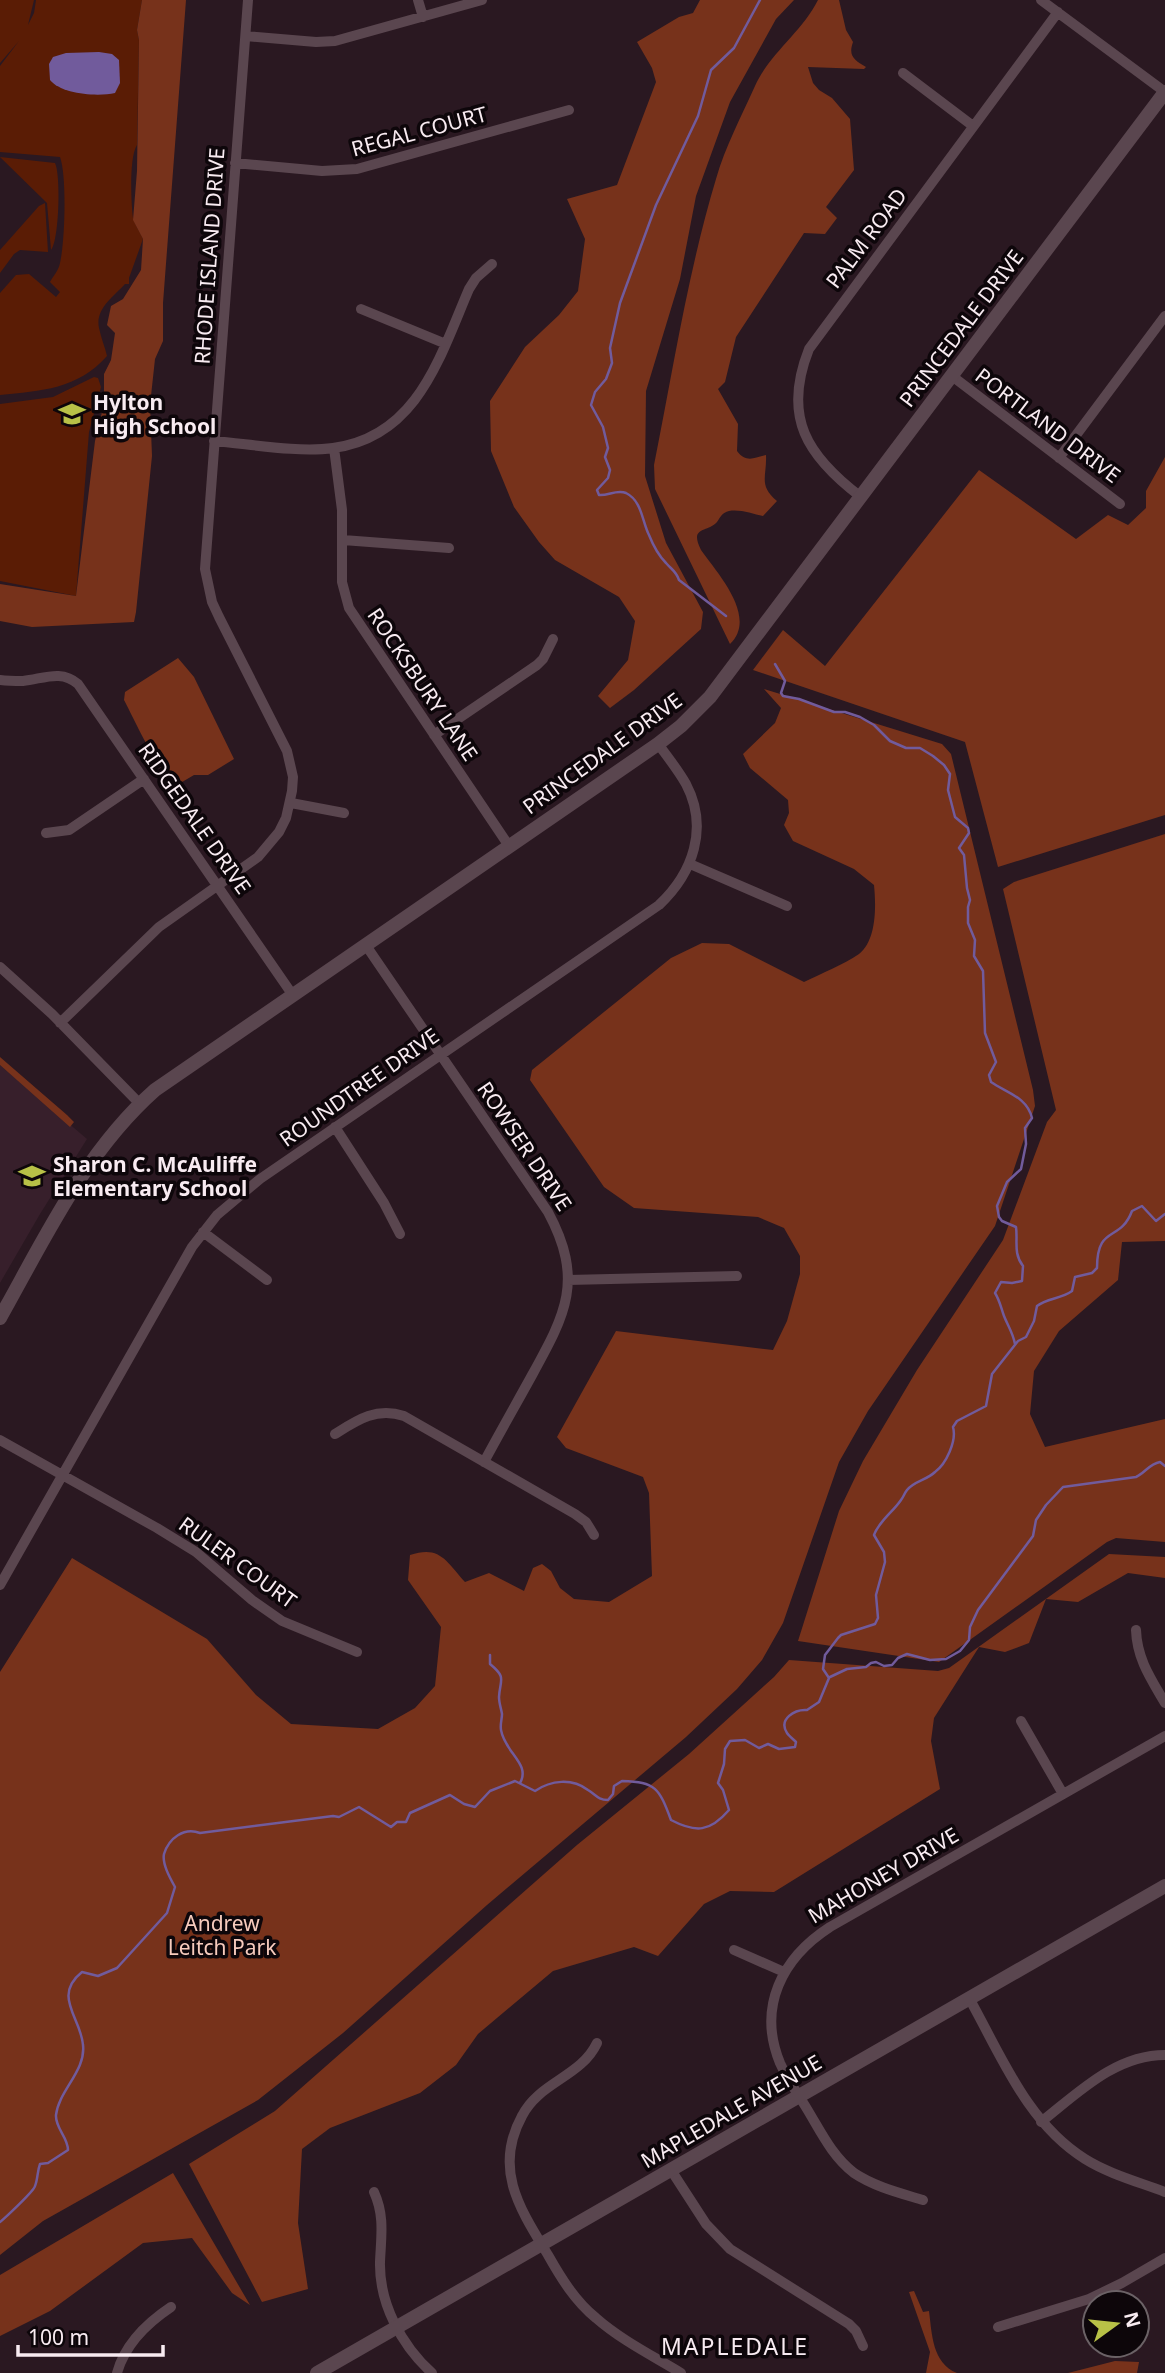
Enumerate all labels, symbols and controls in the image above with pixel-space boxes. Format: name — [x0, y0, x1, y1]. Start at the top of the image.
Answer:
street label: REGAL COURT — [348, 99, 490, 163]
street label: RHODE ISLAND DRIVE — [187, 147, 231, 365]
street label: PALM ROAD — [819, 182, 913, 294]
street label: PRINCEDALE DRIVE — [893, 244, 1029, 412]
street label: PORTLAND DRIVE — [970, 361, 1126, 489]
place label: Hylton High School — [93, 388, 216, 440]
school or university icon: Hylton High School — [57, 399, 87, 429]
street label: ROCKSBURY LANE — [361, 602, 485, 766]
street label: PRINCEDALE DRIVE — [517, 686, 687, 820]
street label: RIDGEDALE DRIVE — [132, 737, 258, 899]
street label: ROUNDTREE DRIVE — [274, 1021, 444, 1153]
street label: ROWSER DRIVE — [471, 1076, 579, 1216]
place label: Sharon C. McAuliffe Elementary School — [53, 1150, 257, 1202]
school or university icon: Sharon C. McAuliffe Elementary School — [17, 1161, 47, 1191]
street label: RULER COURT — [174, 1510, 303, 1614]
street label: MAHONEY DRIVE — [803, 1821, 963, 1929]
park label: Andrew Leitch Park — [168, 1909, 277, 1961]
street label: MAPLEDALE AVENUE — [636, 2048, 826, 2174]
north arrow — [1081, 2289, 1151, 2359]
text: N — [1118, 2309, 1147, 2330]
scale bar — [18, 2314, 163, 2358]
text: 100 m — [28, 2323, 89, 2351]
district label: MAPLEDALE — [661, 2330, 809, 2362]

